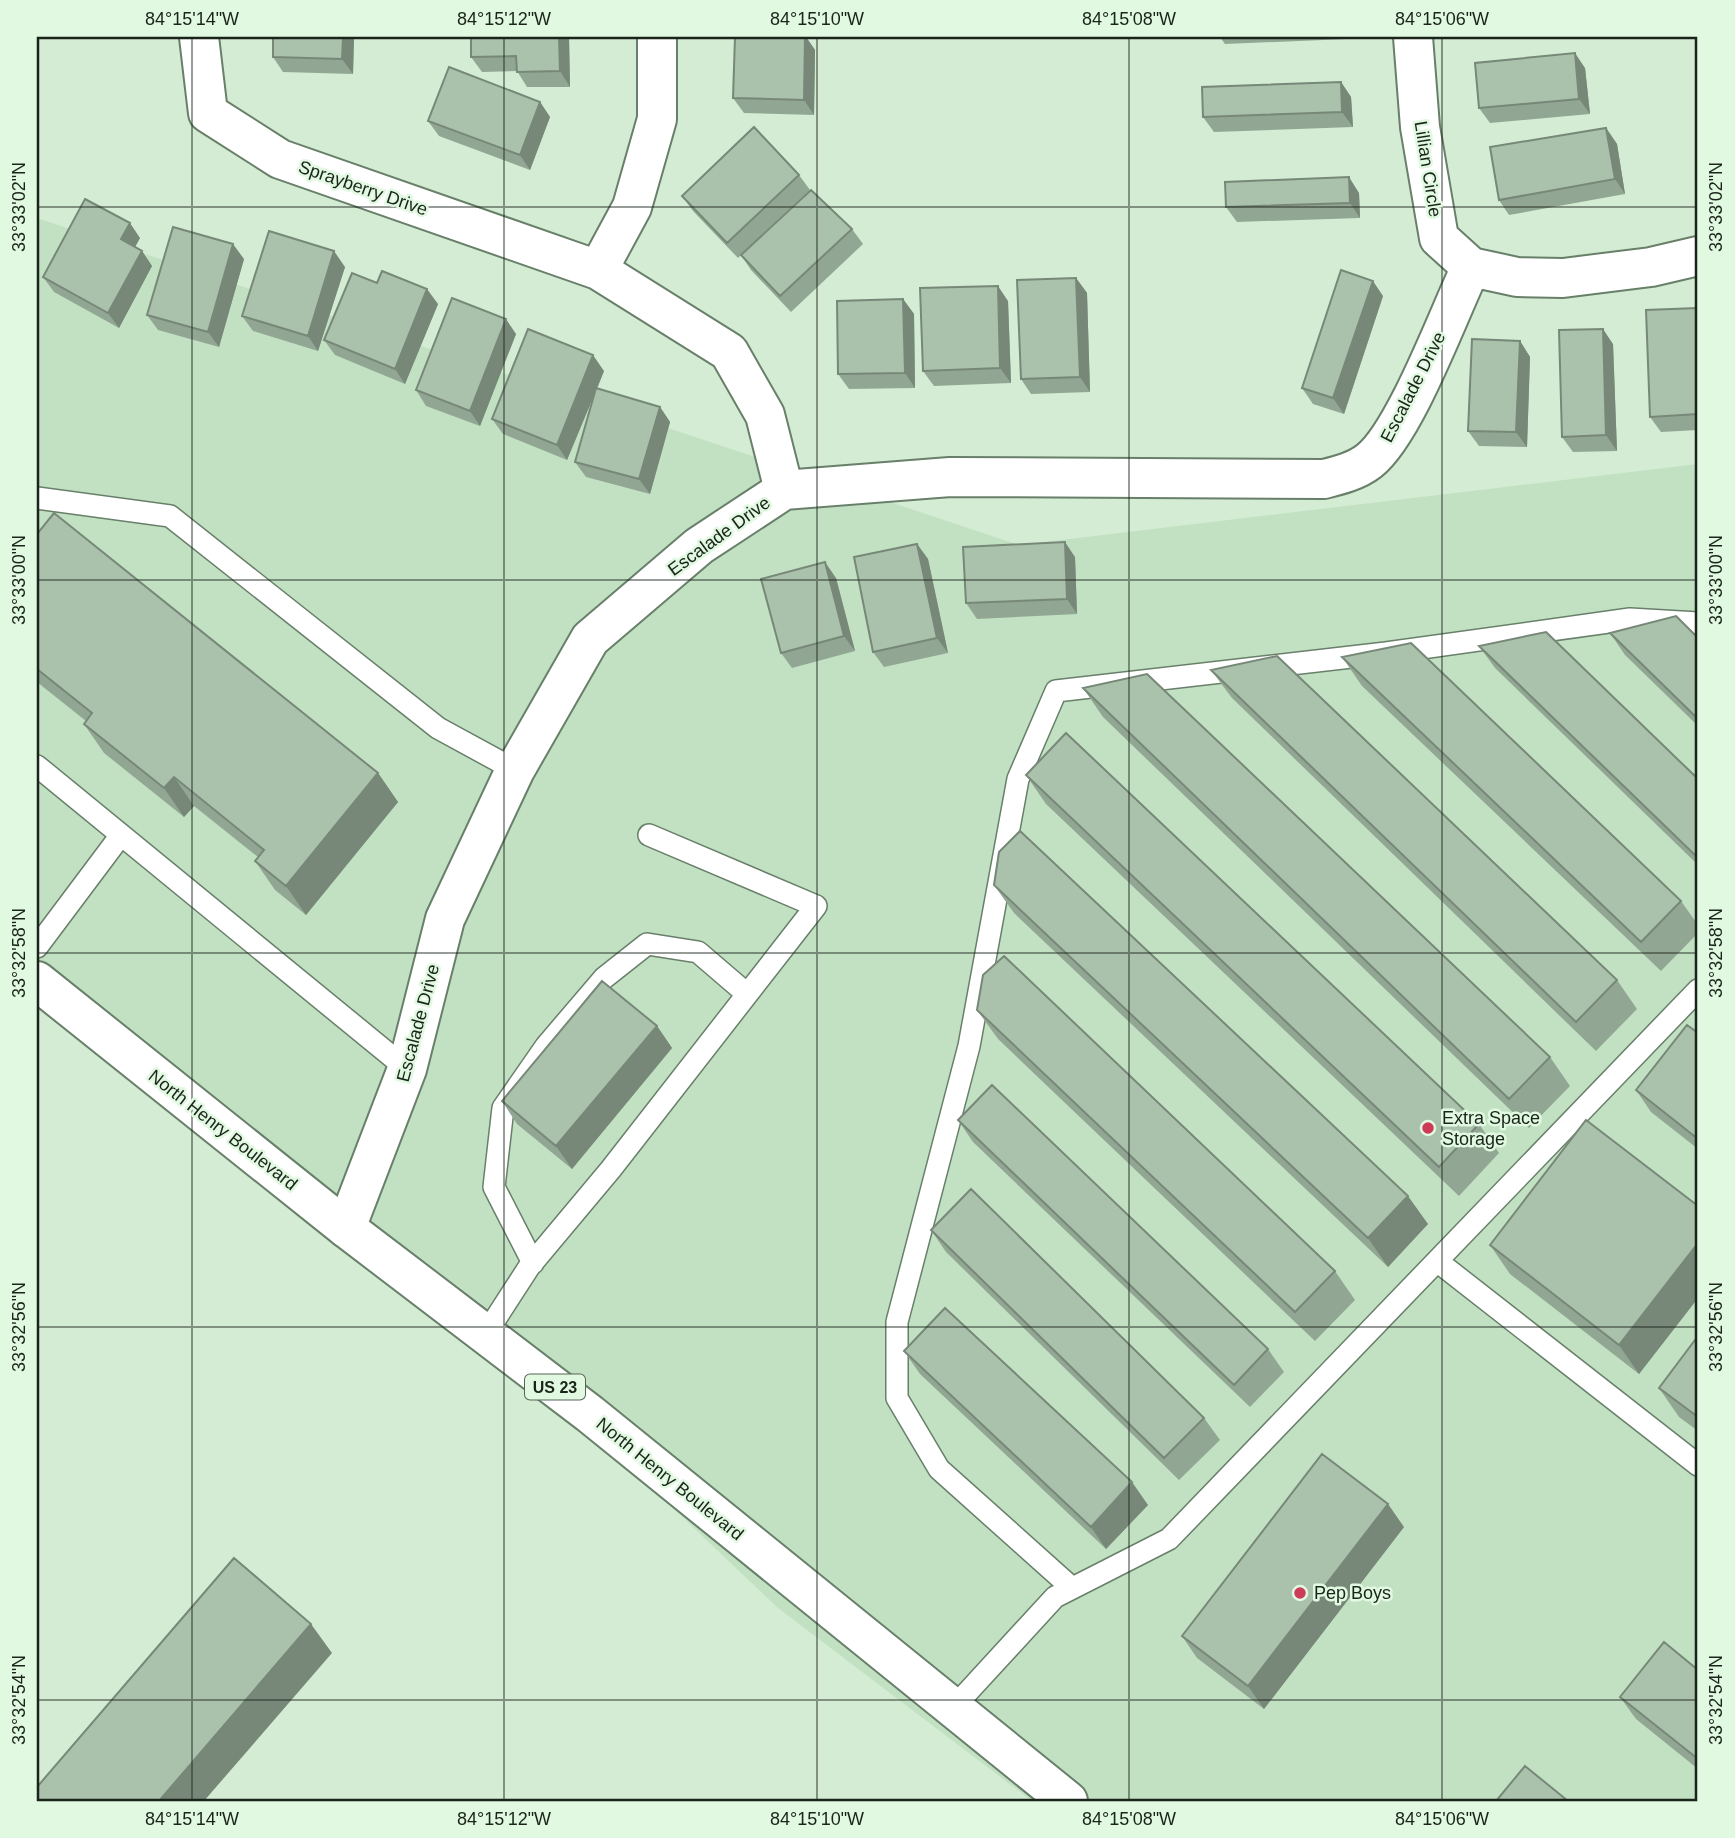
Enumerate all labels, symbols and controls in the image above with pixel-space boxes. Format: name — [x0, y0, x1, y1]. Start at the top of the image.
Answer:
text: 84°15'14"W — [145, 9, 239, 29]
text: 84°15'12"W — [457, 9, 551, 29]
text: 84°15'10"W — [770, 9, 864, 29]
text: 84°15'08"W — [1082, 9, 1176, 29]
text: 84°15'06"W — [1395, 9, 1489, 29]
street label: Lillian Circle — [1411, 120, 1445, 218]
street label: Sprayberry Drive — [296, 157, 430, 219]
text: 33°33'02"N — [9, 162, 29, 252]
text: 33°33'02"N — [1706, 162, 1726, 252]
street label: Escalade Drive — [1377, 329, 1449, 445]
street label: Escalade Drive — [664, 492, 774, 580]
text: 33°33'00"N — [9, 535, 29, 625]
text: 33°33'00"N — [1706, 535, 1726, 625]
text: 33°32'58"N — [9, 908, 29, 998]
text: 33°32'58"N — [1706, 908, 1726, 998]
street label: Escalade Drive — [393, 962, 443, 1084]
street label: North Henry Boulevard — [145, 1066, 301, 1194]
place label: Extra Space Storage — [1442, 1108, 1540, 1149]
marker: Extra Space Storage — [1420, 1120, 1436, 1136]
text: 33°32'56"N — [9, 1282, 29, 1372]
text: 33°32'56"N — [1706, 1282, 1726, 1372]
road number: US 23 — [525, 1374, 585, 1400]
street label: North Henry Boulevard — [593, 1414, 747, 1544]
place label: Pep Boys — [1314, 1583, 1391, 1603]
marker: Pep Boys — [1292, 1585, 1308, 1601]
text: 33°32'54"N — [9, 1655, 29, 1745]
text: 33°32'54"N — [1706, 1655, 1726, 1745]
text: 84°15'14"W — [145, 1809, 239, 1829]
text: 84°15'12"W — [457, 1809, 551, 1829]
text: 84°15'10"W — [770, 1809, 864, 1829]
text: 84°15'08"W — [1082, 1809, 1176, 1829]
text: 84°15'06"W — [1395, 1809, 1489, 1829]

